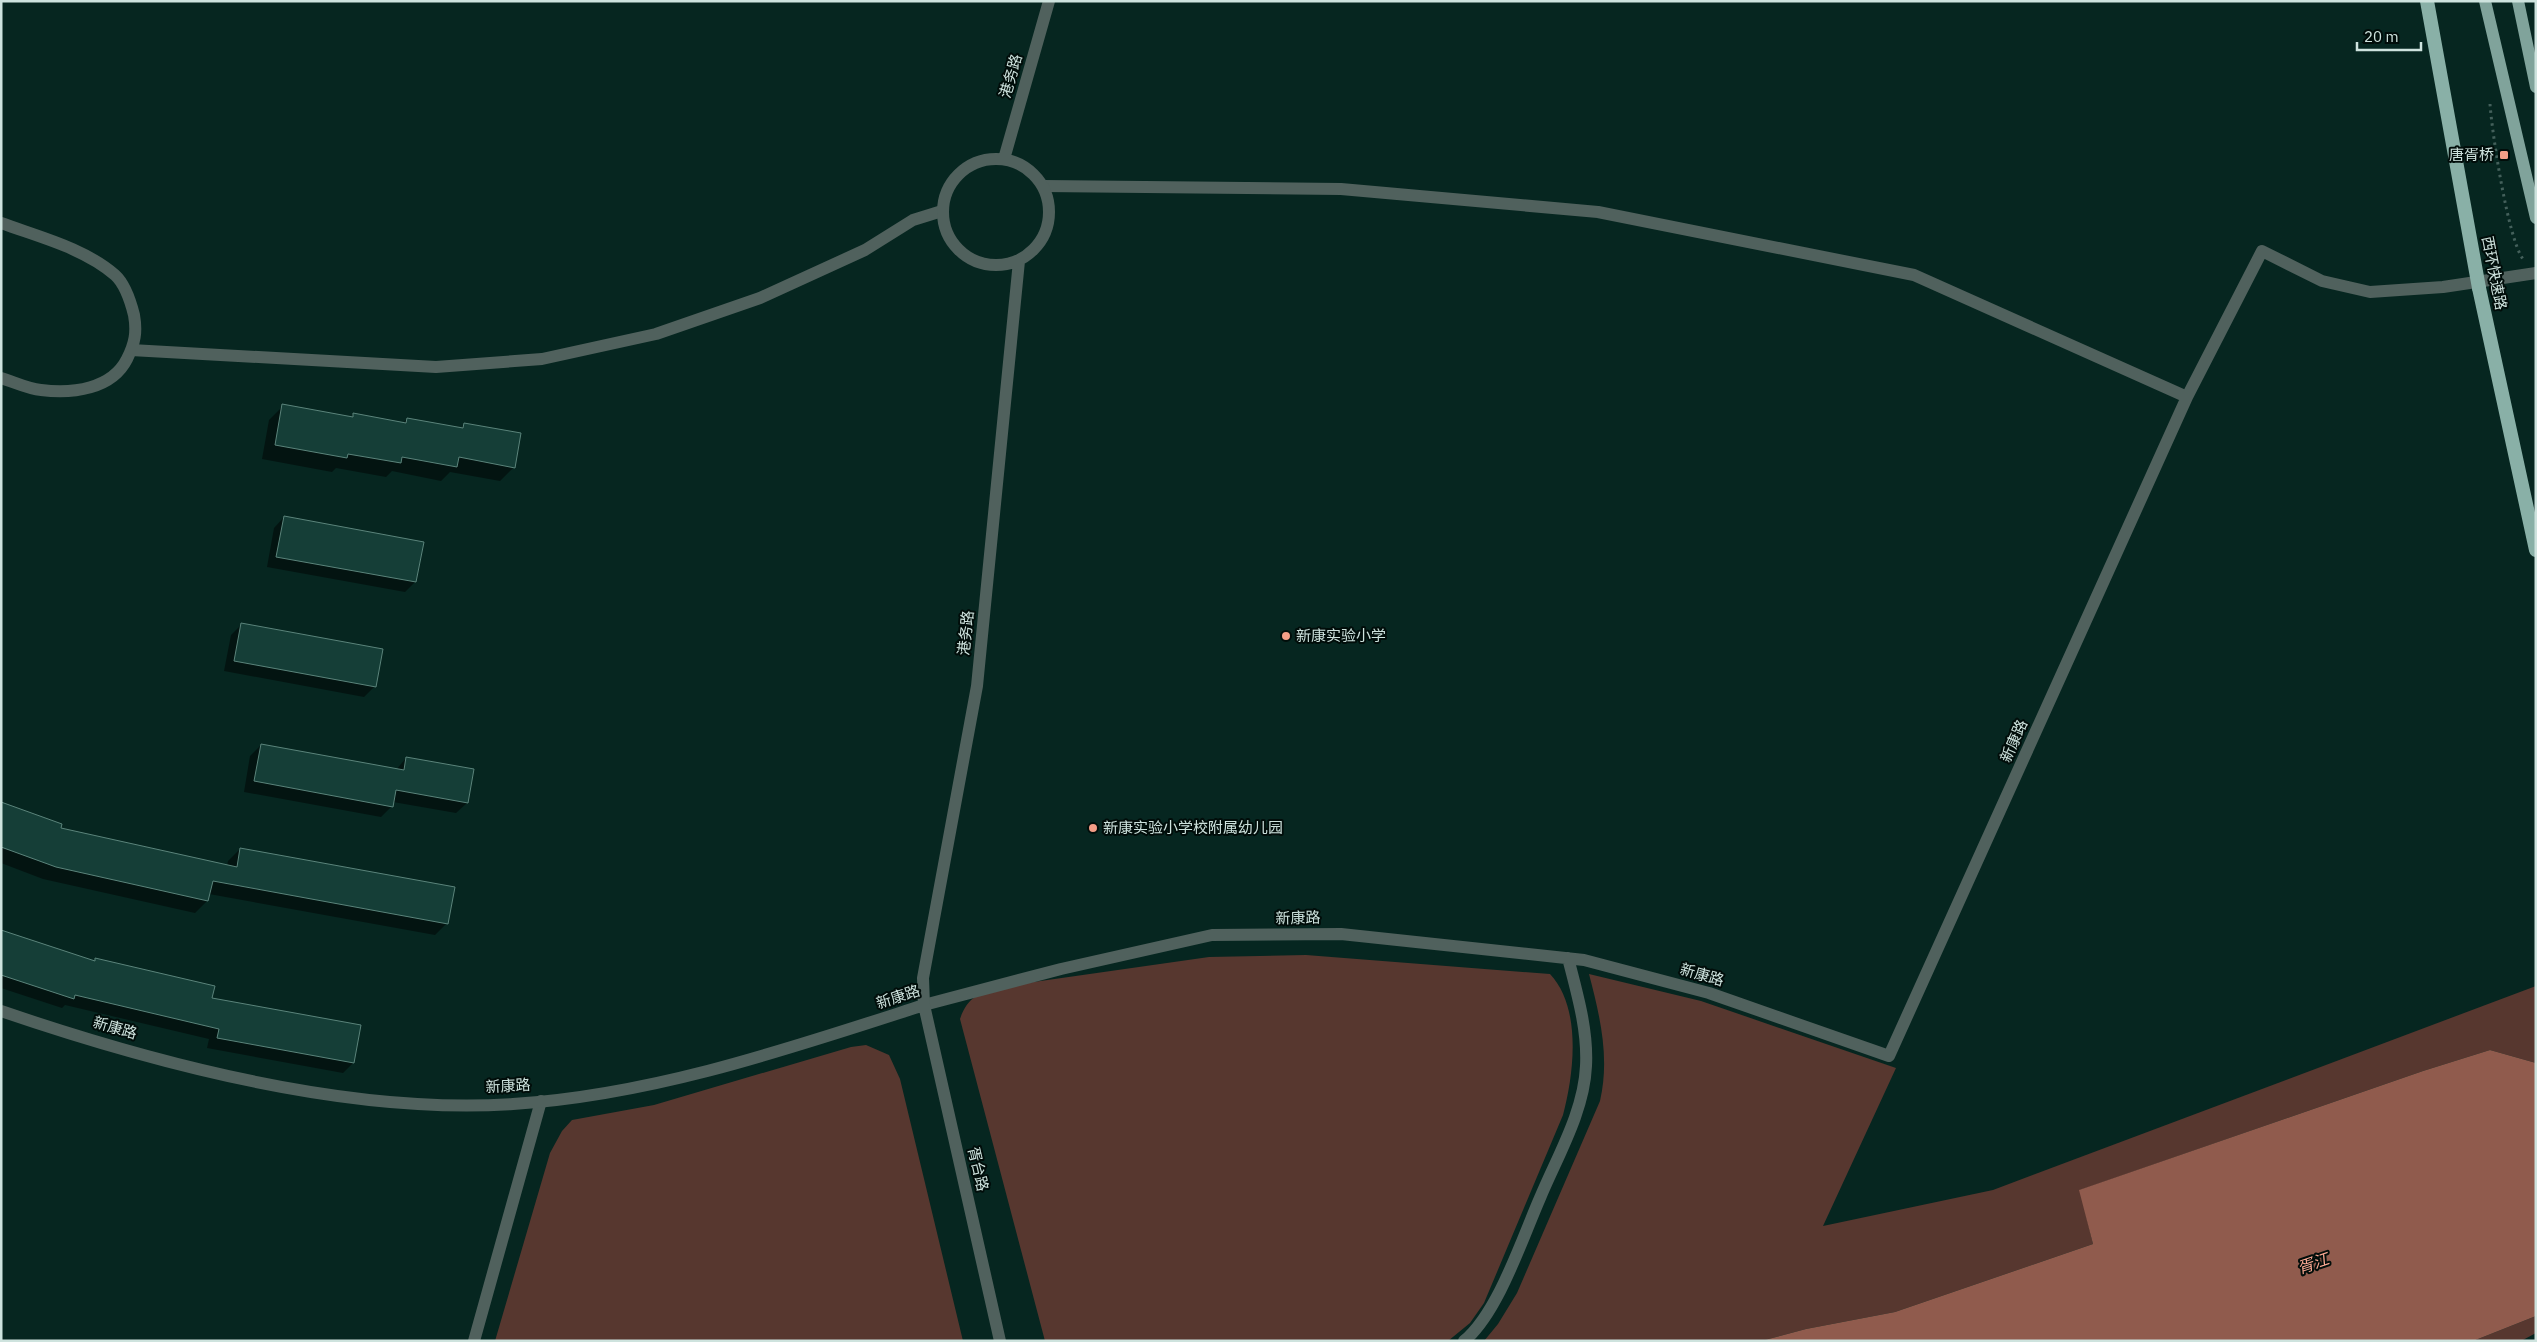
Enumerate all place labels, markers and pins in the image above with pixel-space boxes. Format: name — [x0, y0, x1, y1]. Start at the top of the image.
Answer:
place label: 唐胥桥 — [2449, 145, 2494, 164]
marker: 唐胥桥 — [2498, 149, 2510, 161]
place label: 新康实验小学 — [1296, 626, 1386, 645]
marker: 新康实验小学 — [1280, 630, 1292, 642]
place label: 新康实验小学校附属幼儿园 — [1103, 818, 1283, 837]
marker: 新康实验小学校附属幼儿园 — [1087, 822, 1099, 834]

